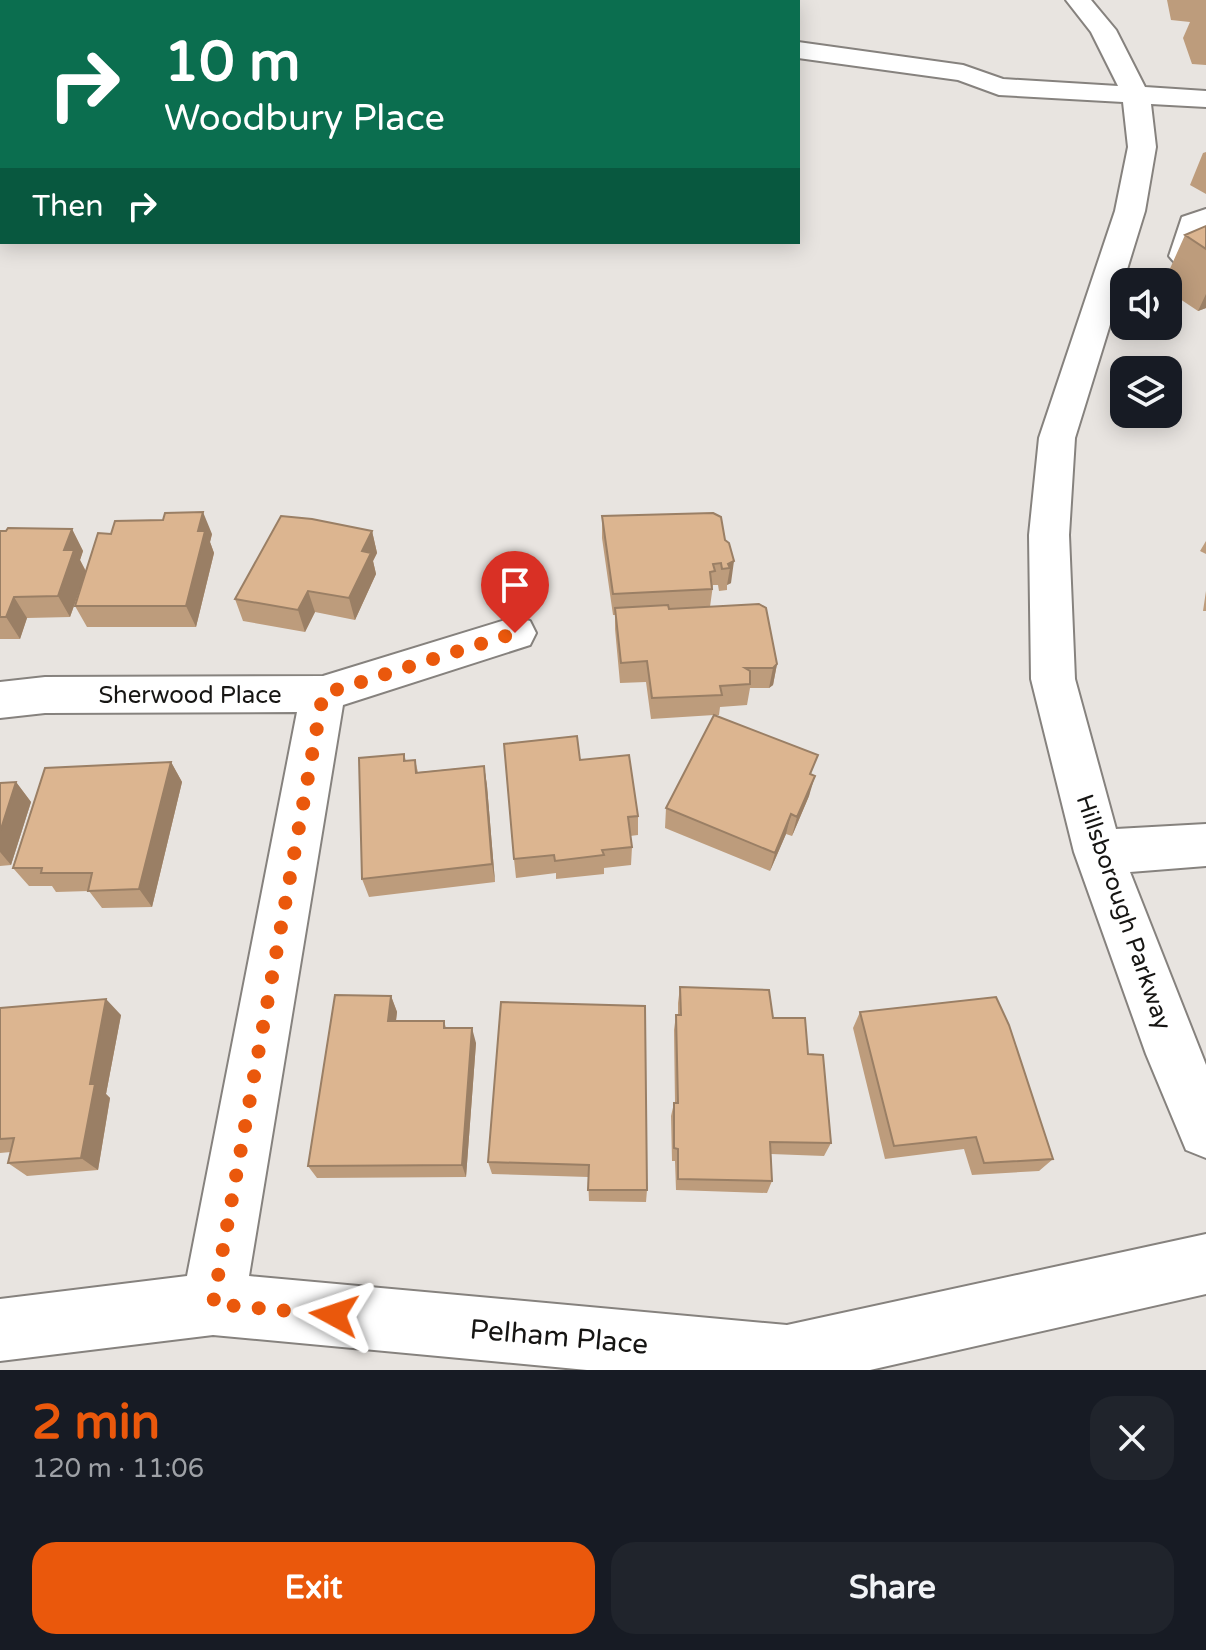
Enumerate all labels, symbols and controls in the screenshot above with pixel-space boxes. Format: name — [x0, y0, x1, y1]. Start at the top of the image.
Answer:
text: 10 m — [164, 29, 300, 96]
icon: right — [32, 32, 136, 136]
text: Woodbury Place — [164, 97, 445, 140]
icon: right — [120, 184, 164, 228]
text: Then — [32, 188, 104, 225]
map controls — [1110, 268, 1182, 428]
button: sound — [1110, 268, 1182, 340]
button: layers — [1110, 356, 1182, 428]
pin — [481, 551, 549, 633]
icon: arrive — [493, 563, 537, 607]
street label: Sherwood Place — [98, 681, 282, 710]
street label: Hillsborough Parkway — [1070, 790, 1178, 1034]
position arrow — [292, 1273, 376, 1357]
street label: Pelham Place — [468, 1312, 650, 1362]
text: 2 min — [32, 1394, 160, 1452]
button: close — [1090, 1396, 1174, 1480]
text: 120 m · 11:06 — [32, 1453, 204, 1484]
button: Exit — [32, 1542, 595, 1634]
button: Share — [611, 1542, 1174, 1634]

